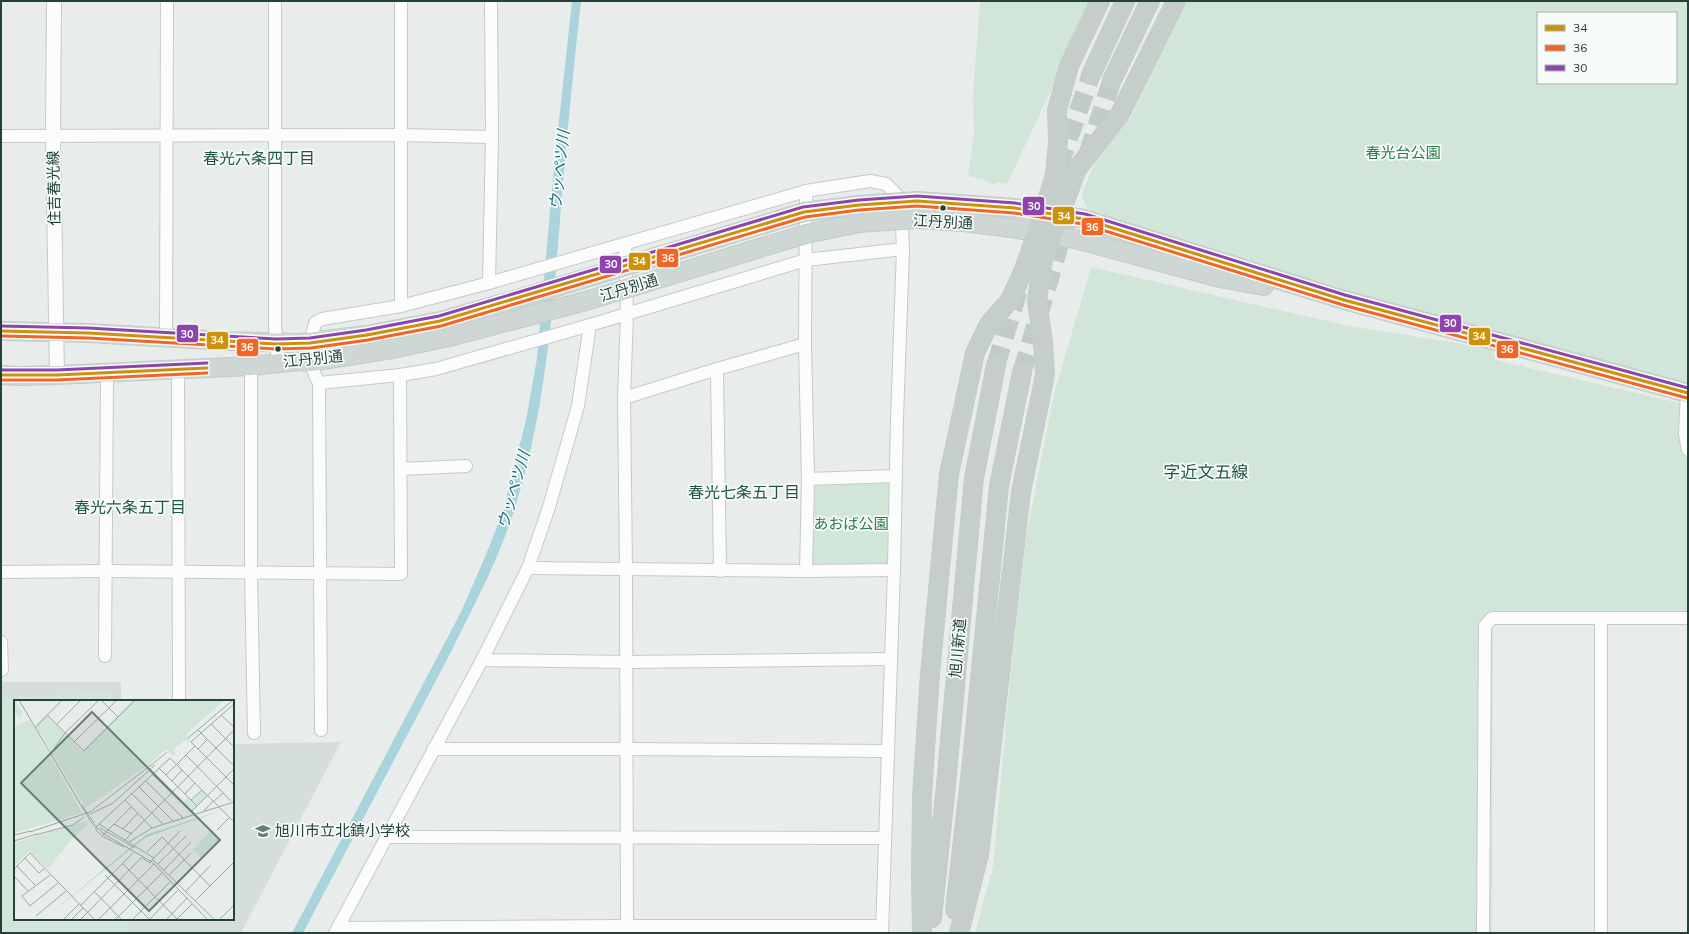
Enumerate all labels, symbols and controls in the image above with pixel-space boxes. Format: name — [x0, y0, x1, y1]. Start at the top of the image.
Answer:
legend — [1537, 12, 1677, 84]
text: 34 — [1573, 20, 1587, 35]
text: 36 — [1573, 40, 1587, 55]
text: 30 — [1573, 60, 1587, 75]
water label: ウッペツ川 — [545, 127, 573, 211]
park label: 春光台公園 — [1365, 143, 1441, 162]
district label: 春光六条四丁目 — [203, 148, 315, 168]
street label: 住吉春光線 — [43, 150, 64, 226]
line badge: 30 — [1022, 196, 1045, 216]
text: 30 — [1027, 199, 1041, 213]
unlabelled marker — [938, 203, 948, 213]
line badge: 34 — [1052, 206, 1075, 225]
text: 34 — [1057, 209, 1071, 223]
street label: 江丹別通 — [913, 210, 973, 233]
line badge: 36 — [1081, 217, 1104, 236]
text: 36 — [1085, 220, 1099, 234]
line badge: 36 — [656, 248, 679, 268]
text: 36 — [661, 251, 675, 265]
line badge: 34 — [628, 252, 651, 271]
text: 34 — [632, 254, 646, 268]
line badge: 30 — [599, 255, 622, 274]
text: 30 — [604, 257, 618, 271]
street label: 江丹別通 — [597, 270, 660, 305]
line badge: 30 — [1439, 314, 1462, 333]
text: 30 — [1443, 316, 1457, 330]
line badge: 30 — [176, 324, 199, 343]
text: 30 — [180, 327, 194, 341]
line badge: 34 — [1468, 327, 1491, 346]
text: 34 — [1472, 329, 1486, 343]
line badge: 34 — [206, 331, 229, 350]
text: 34 — [210, 333, 224, 347]
line badge: 36 — [236, 338, 259, 357]
text: 36 — [240, 340, 254, 354]
line badge: 36 — [1496, 340, 1519, 359]
text: 36 — [1500, 342, 1514, 356]
unlabelled marker — [273, 344, 283, 354]
street label: 江丹別通 — [282, 346, 344, 371]
water label: ウッペツ川 — [492, 447, 534, 531]
district label: 字近文五線 — [1164, 461, 1249, 482]
district label: 春光七条五丁目 — [688, 482, 800, 502]
district label: 春光六条五丁目 — [74, 497, 186, 517]
park label: あおば公園 — [813, 514, 889, 533]
street label: 旭川新道 — [945, 617, 970, 679]
inset map — [14, 700, 234, 920]
place label: 旭川市立北鎮小学校 — [275, 821, 410, 840]
school or university icon: 旭川市立北鎮小学校 — [254, 822, 272, 840]

